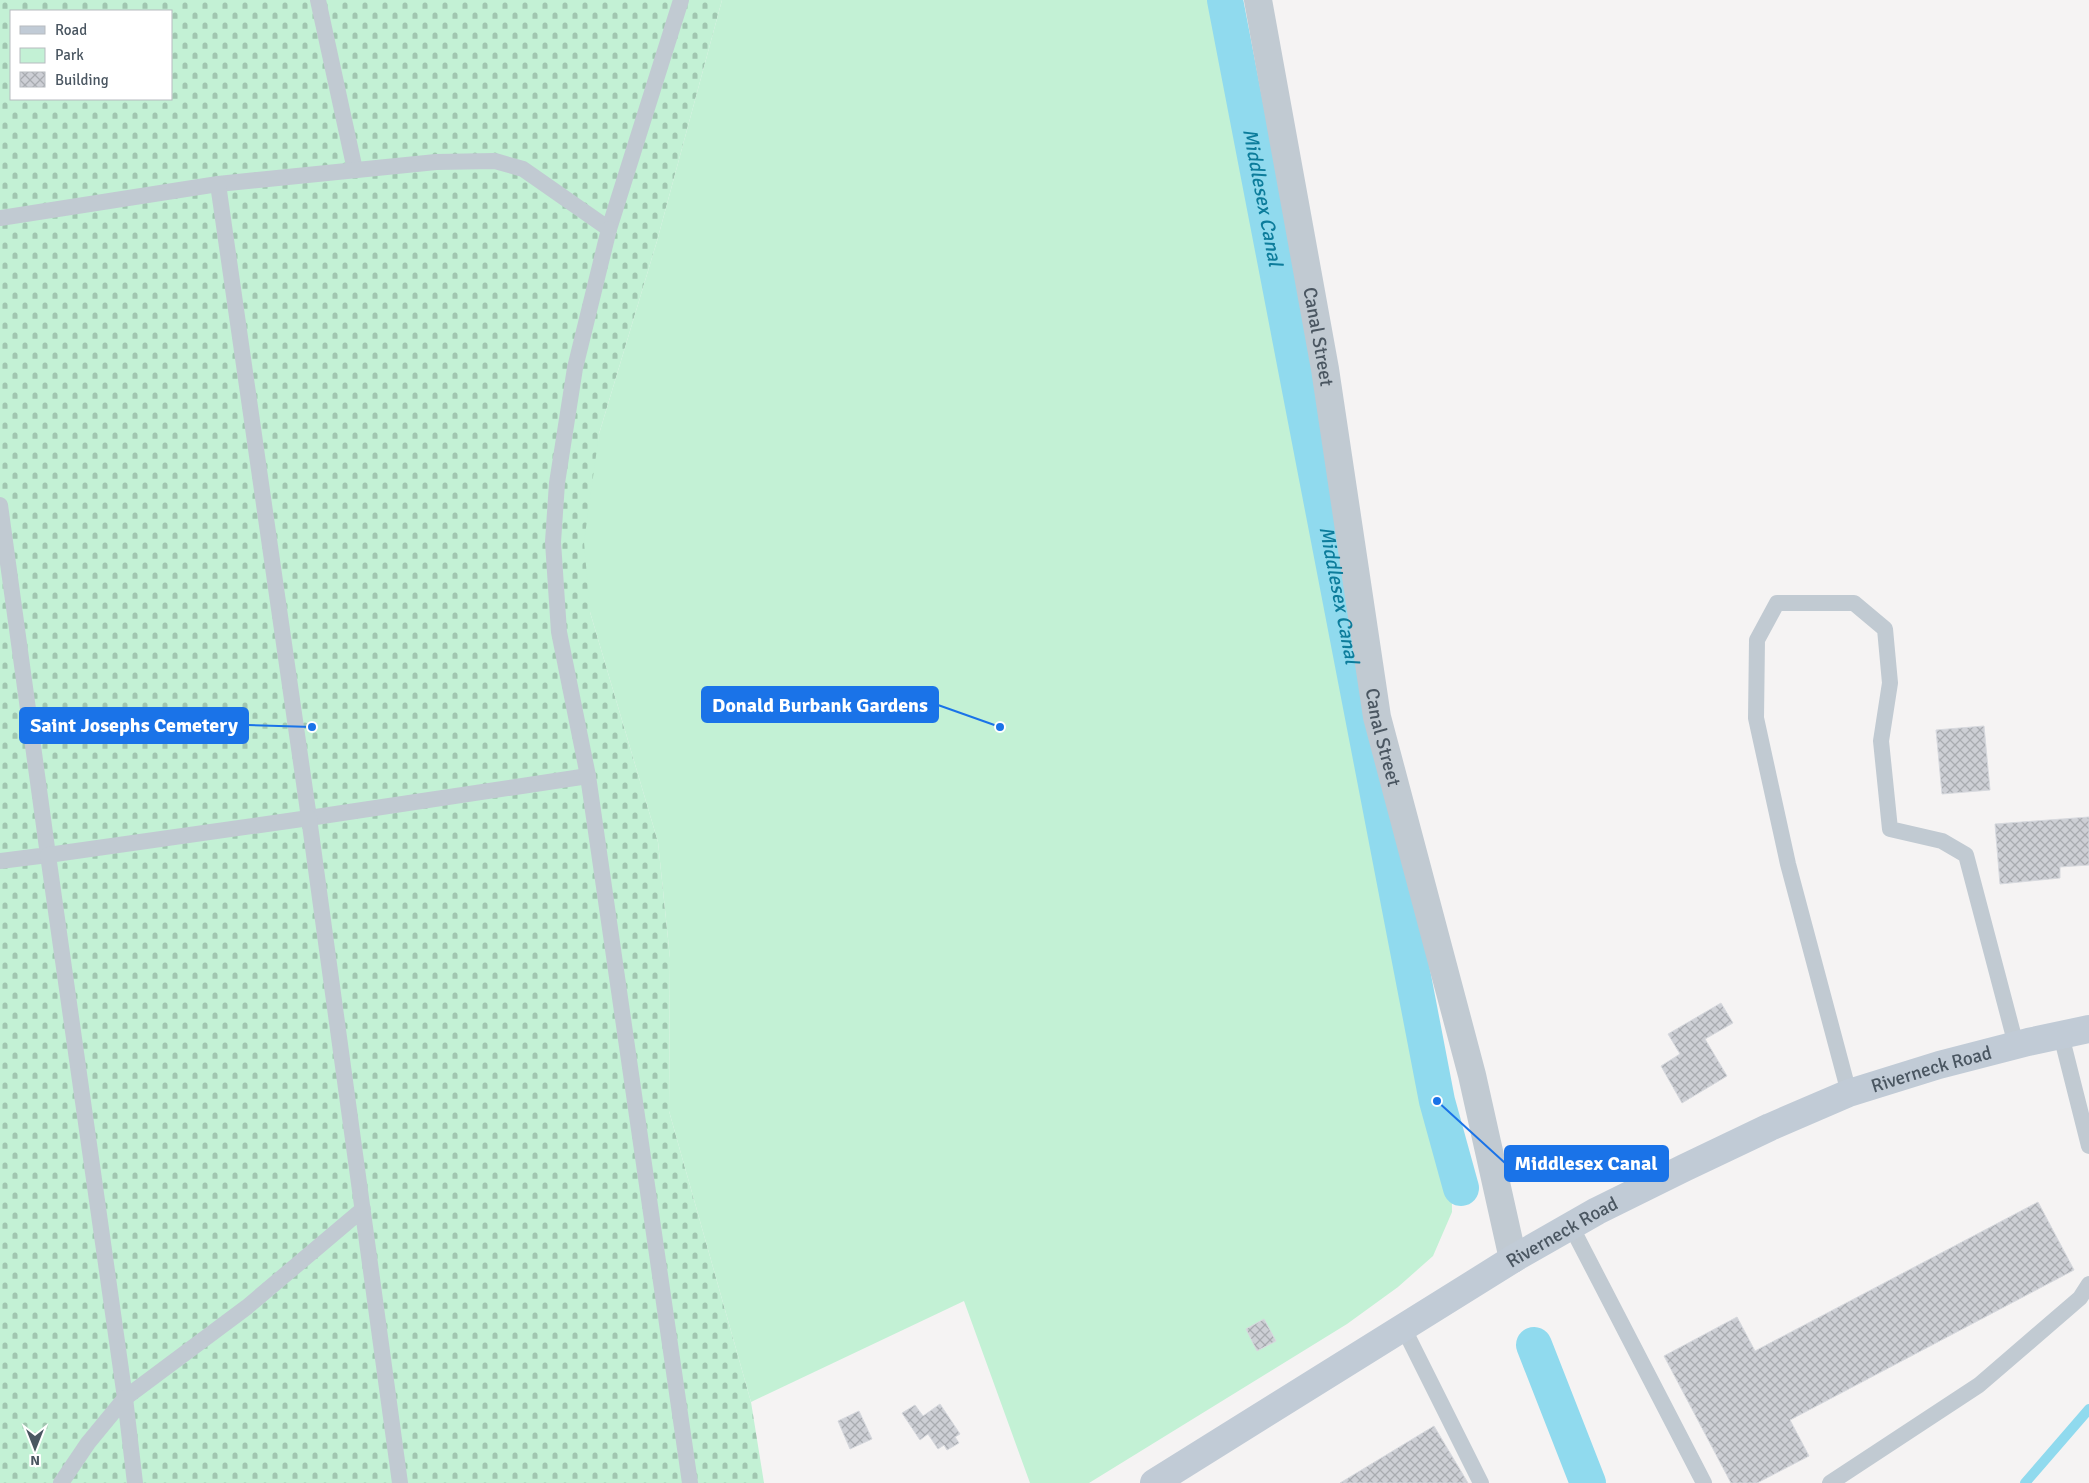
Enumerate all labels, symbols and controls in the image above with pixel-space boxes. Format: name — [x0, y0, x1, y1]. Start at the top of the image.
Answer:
legend — [10, 10, 172, 100]
text: Road — [55, 21, 87, 39]
text: Park — [55, 46, 84, 64]
text: Building — [55, 71, 109, 89]
water label: Middlesex Canal — [1237, 126, 1288, 271]
street label: Canal Street — [1297, 285, 1338, 388]
water label: Middlesex Canal — [1314, 524, 1365, 668]
callout: Donald Burbank Gardens — [702, 687, 938, 722]
street label: Canal Street — [1360, 687, 1406, 790]
text: Donald Burbank Gardens — [712, 693, 928, 718]
callout: Saint Josephs Cemetery — [20, 708, 248, 743]
text: Saint Josephs Cemetery — [30, 713, 238, 738]
street label: Riverneck Road — [1868, 1041, 1994, 1098]
callout: Middlesex Canal — [1505, 1146, 1668, 1181]
text: Middlesex Canal — [1515, 1151, 1657, 1176]
street label: Riverneck Road — [1502, 1192, 1622, 1273]
north arrow — [10, 1423, 60, 1473]
text: N — [30, 1452, 40, 1469]

